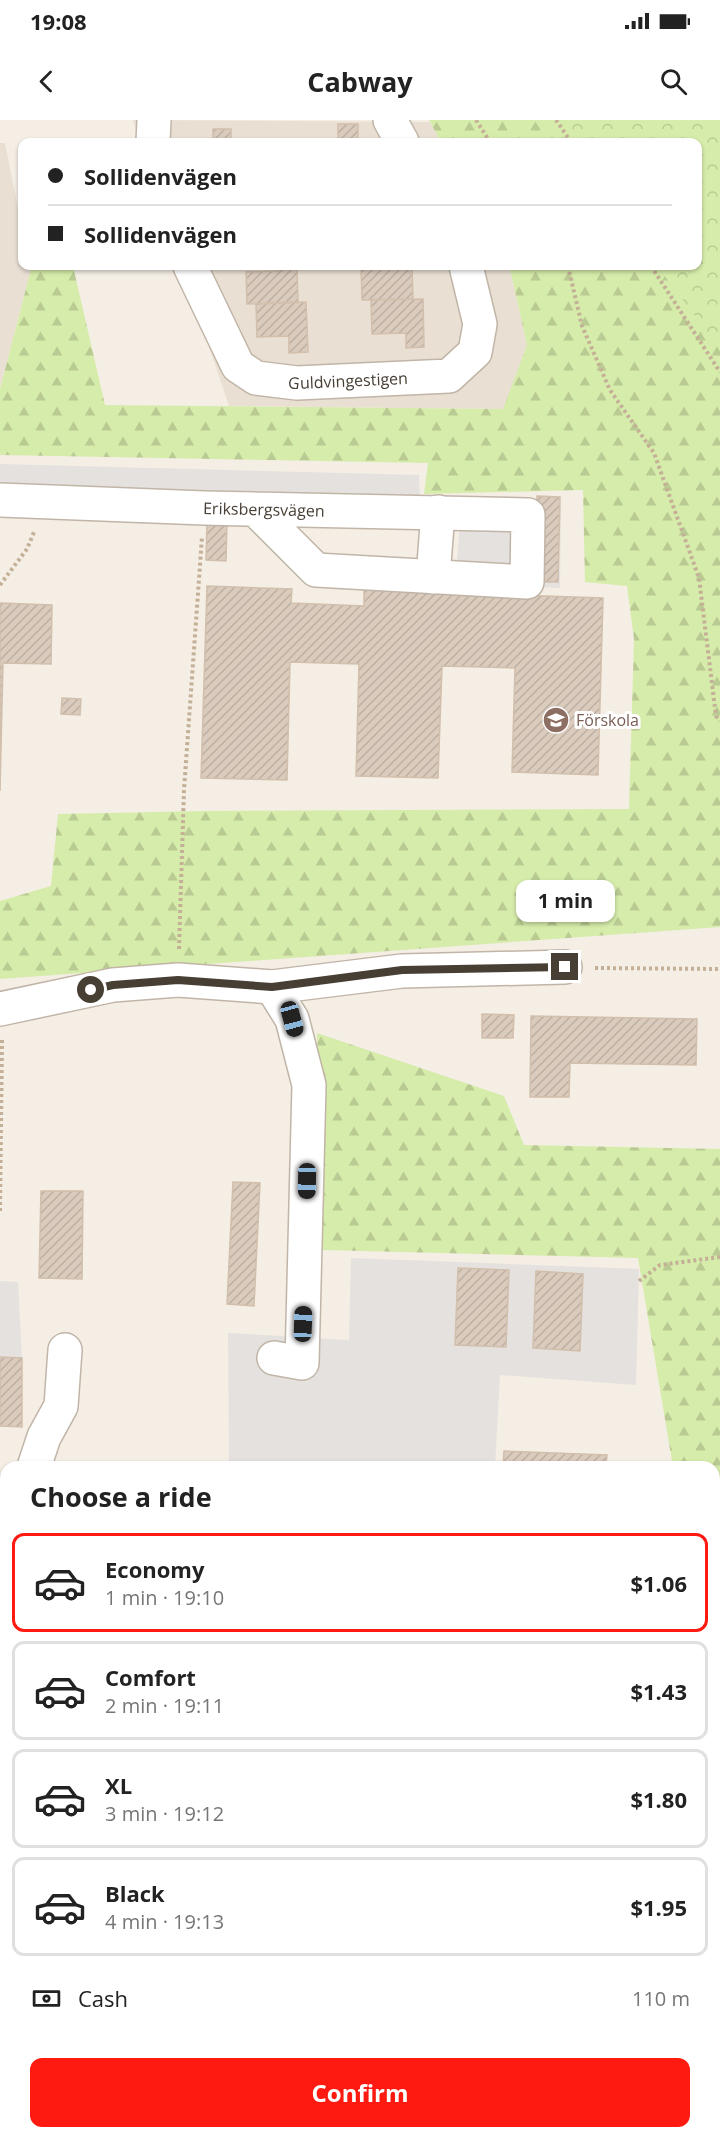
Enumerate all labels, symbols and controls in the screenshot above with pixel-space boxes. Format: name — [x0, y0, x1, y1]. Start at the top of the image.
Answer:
text: 19:08 — [30, 6, 87, 36]
text: Cabway — [307, 63, 413, 100]
icon: back — [30, 65, 63, 98]
icon: search — [657, 65, 690, 98]
text: Sollidenvägen — [84, 161, 237, 191]
text: Sollidenvägen — [84, 219, 237, 249]
street label: Guldvingestigen — [287, 367, 408, 394]
street label: Eriksbergsvägen — [203, 497, 325, 522]
school or university icon: Förskola — [541, 705, 571, 735]
place label: Förskola — [576, 709, 639, 731]
callout: 1 min — [516, 880, 614, 922]
text: 1 min — [538, 887, 593, 914]
route end — [551, 953, 578, 980]
route start — [77, 976, 104, 1003]
car — [279, 999, 305, 1039]
car — [298, 1163, 316, 1199]
car — [293, 1306, 313, 1342]
text: Choose a ride — [30, 1478, 212, 1515]
text: Economy — [105, 1554, 204, 1584]
icon: car — [33, 1556, 87, 1610]
text: $1.06 — [630, 1568, 687, 1598]
text: 1 min · 19:10 — [105, 1584, 224, 1611]
text: Comfort — [105, 1662, 196, 1692]
icon: car — [33, 1664, 87, 1718]
text: $1.43 — [630, 1676, 687, 1706]
text: 2 min · 19:11 — [105, 1692, 224, 1719]
text: XL — [105, 1770, 132, 1800]
icon: car — [33, 1772, 87, 1826]
text: $1.80 — [630, 1784, 687, 1814]
text: 3 min · 19:12 — [105, 1800, 224, 1827]
text: Black — [105, 1878, 165, 1908]
icon: car — [33, 1880, 87, 1934]
text: $1.95 — [630, 1892, 687, 1922]
text: 4 min · 19:13 — [105, 1908, 224, 1935]
icon: cash — [30, 1982, 63, 2015]
text: Cash — [78, 1983, 128, 2013]
text: 110 m — [632, 1985, 690, 2012]
button: Confirm — [30, 2058, 690, 2127]

